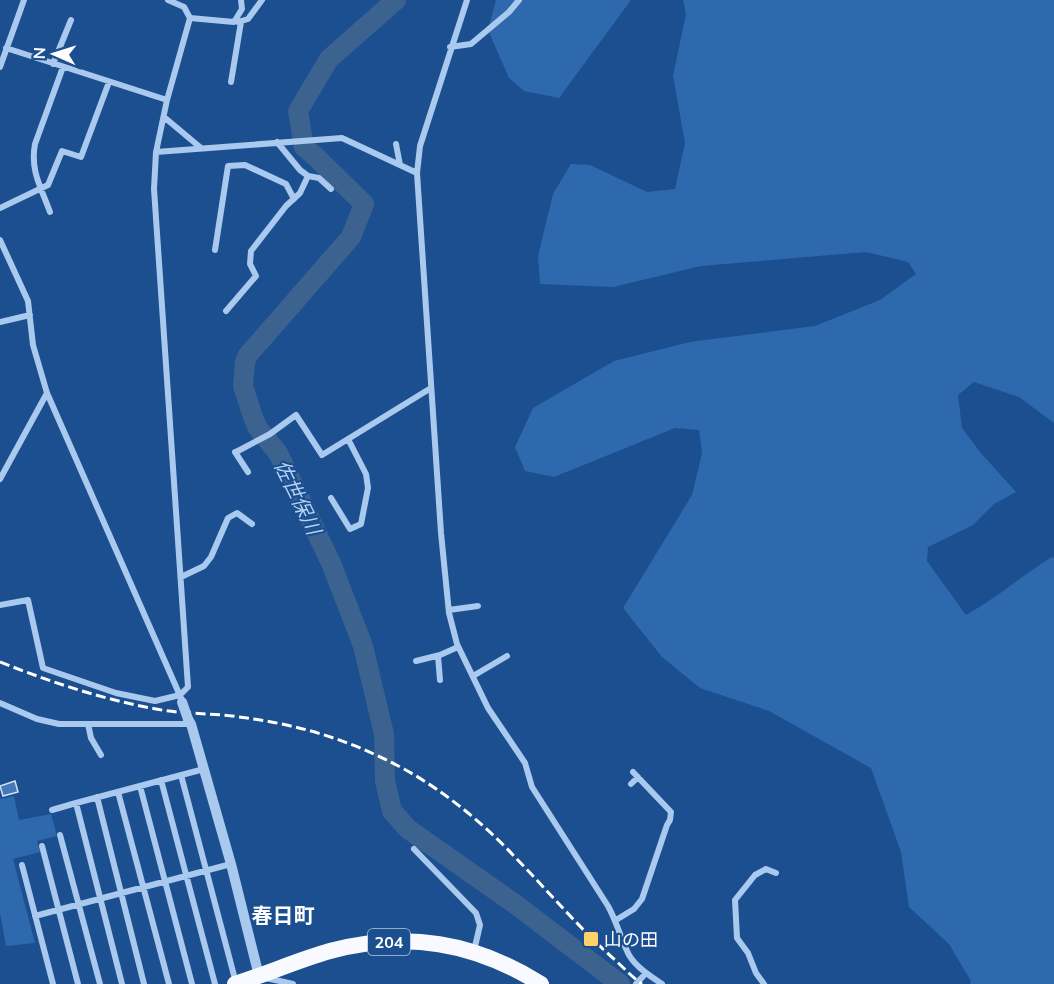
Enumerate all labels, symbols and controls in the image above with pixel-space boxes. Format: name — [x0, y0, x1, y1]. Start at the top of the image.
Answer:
north arrow — [24, 24, 84, 84]
text: N — [29, 47, 49, 60]
water label: 佐世保川 — [269, 456, 328, 540]
district label: 春日町 — [252, 902, 315, 928]
place label: 山の田 — [604, 928, 658, 951]
road number: 204 — [368, 929, 410, 955]
marker: 山の田 — [582, 930, 600, 948]

